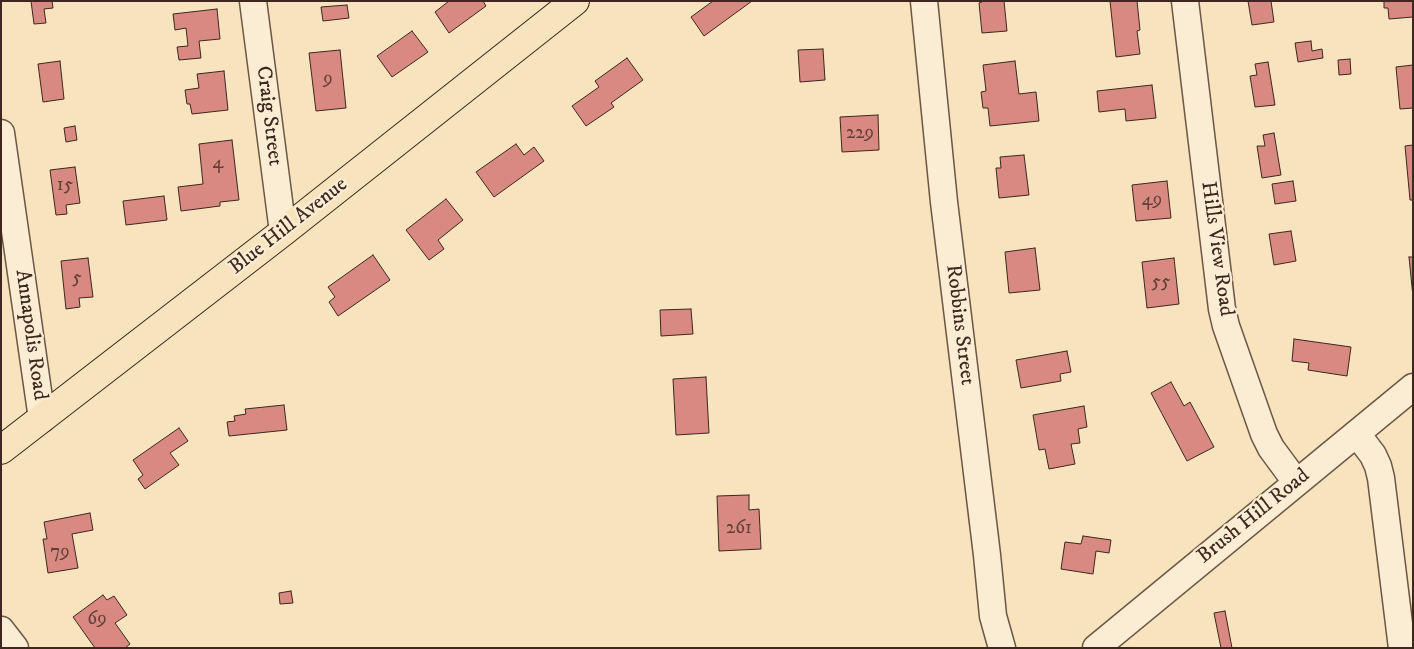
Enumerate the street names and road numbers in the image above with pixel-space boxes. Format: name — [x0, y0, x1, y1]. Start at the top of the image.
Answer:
street label: Craig Street — [249, 65, 287, 167]
street label: Blue Hill Avenue — [225, 173, 353, 281]
street label: Hills View Road — [1194, 180, 1238, 318]
street label: Robbins Street — [939, 263, 979, 387]
street label: Annapolis Road — [8, 268, 52, 402]
street label: Brush Hill Road — [1193, 464, 1315, 570]

